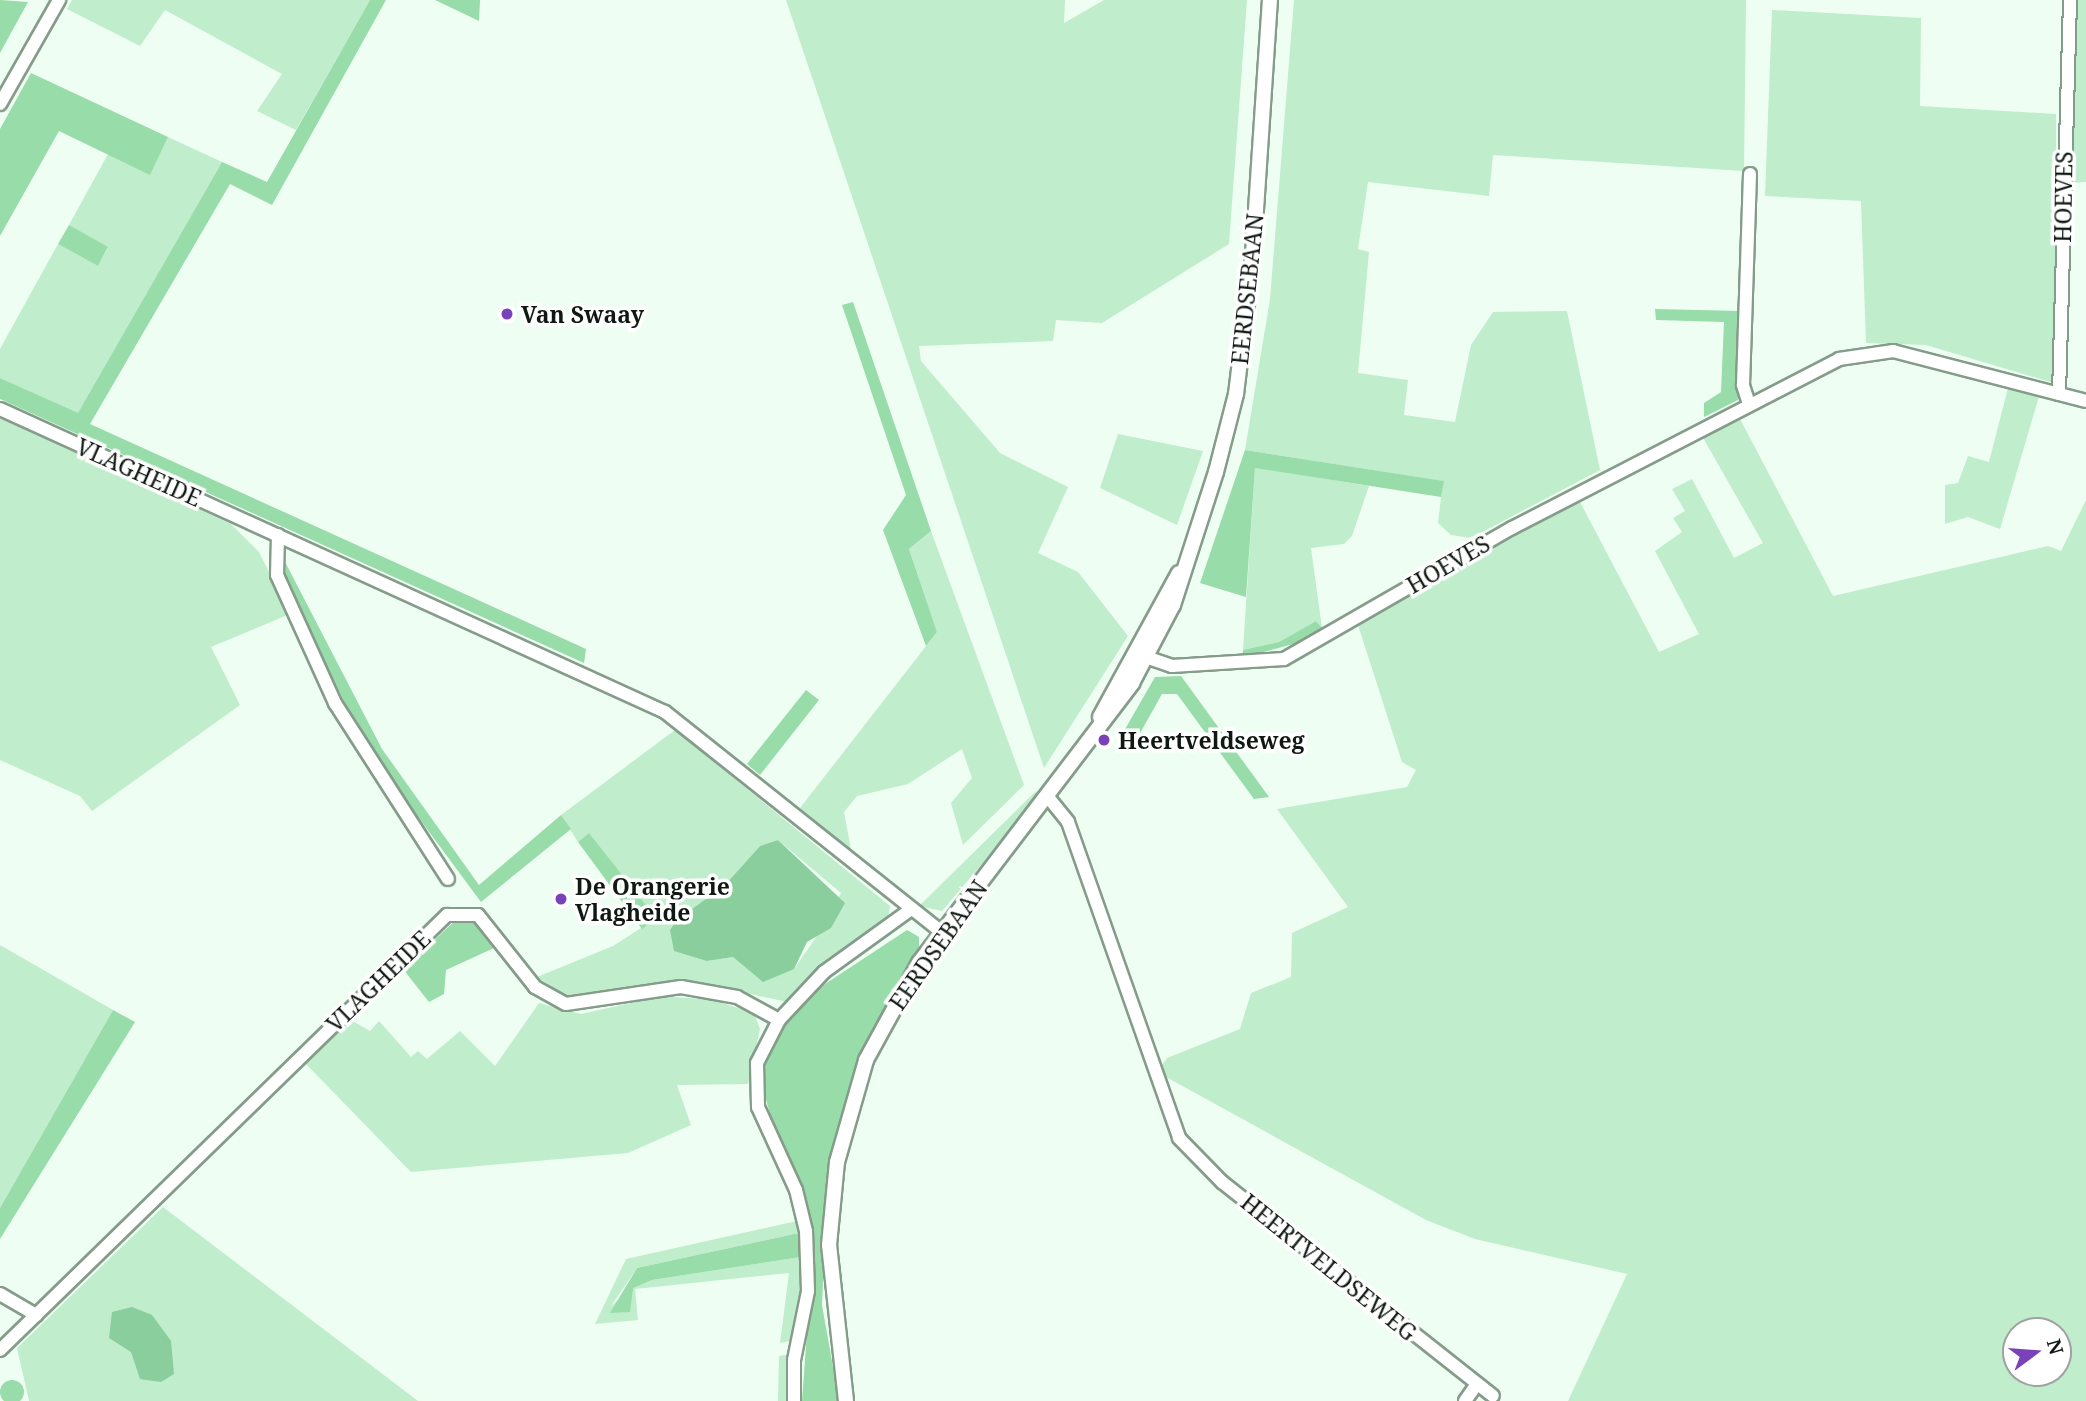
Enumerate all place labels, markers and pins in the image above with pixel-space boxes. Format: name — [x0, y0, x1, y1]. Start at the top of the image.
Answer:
place label: Van Swaay — [521, 300, 644, 328]
marker: Van Swaay — [499, 306, 515, 322]
place label: Heertveldseweg — [1118, 726, 1305, 754]
marker: Heertveldseweg — [1096, 732, 1112, 748]
place label: De Orangerie Vlagheide — [575, 872, 730, 926]
marker: De Orangerie Vlagheide — [553, 891, 569, 907]

